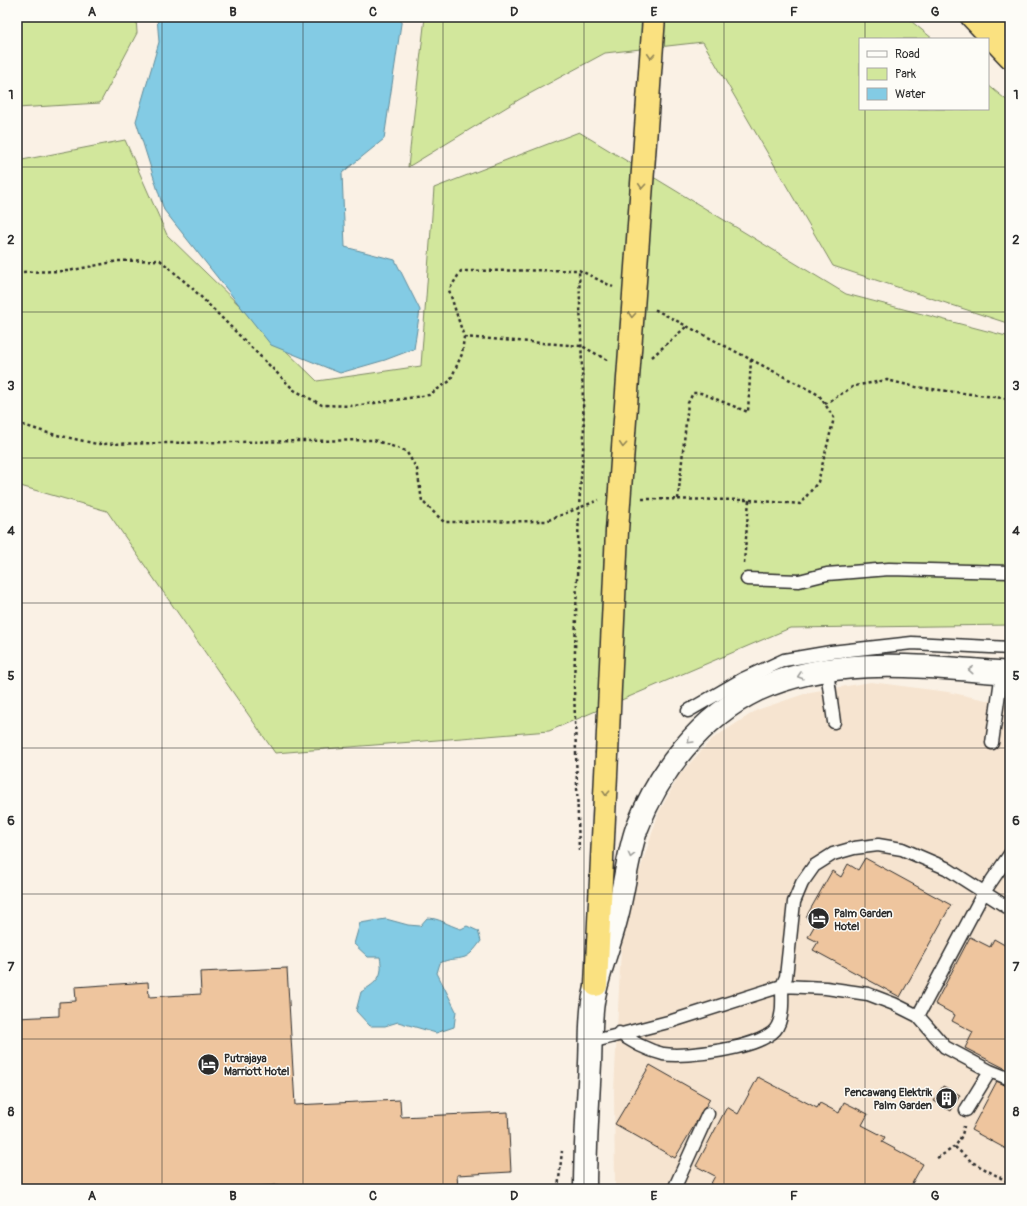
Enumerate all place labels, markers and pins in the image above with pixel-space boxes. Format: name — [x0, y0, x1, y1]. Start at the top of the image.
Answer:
hotel icon: Palm Garden Hotel — [805, 906, 831, 932]
place label: Palm Garden Hotel — [834, 907, 893, 933]
hotel icon: Putrajaya Marriott Hotel — [195, 1051, 221, 1077]
place label: Putrajaya Marriott Hotel — [224, 1052, 290, 1078]
building icon: Pencawang Elektrik Palm Garden — [934, 1085, 960, 1111]
place label: Pencawang Elektrik Palm Garden — [844, 1086, 932, 1112]

